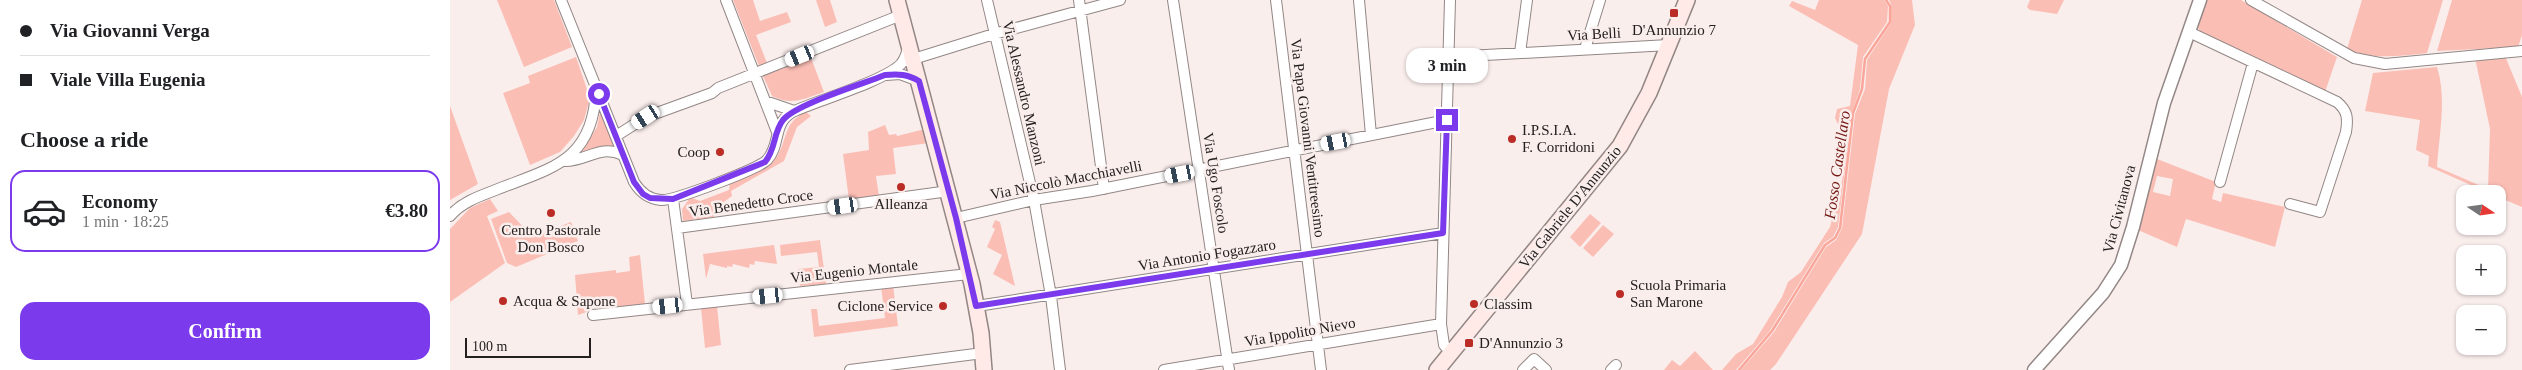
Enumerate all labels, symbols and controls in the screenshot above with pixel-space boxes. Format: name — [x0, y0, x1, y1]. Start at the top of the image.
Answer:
marker: D'Annunzio 7 — [1668, 7, 1680, 19]
street label: Via Alessandro Manzoni — [1000, 19, 1048, 167]
text: Via Giovanni Verga — [50, 20, 210, 41]
place label: D'Annunzio 7 — [1632, 22, 1716, 38]
street label: Via Belli — [1567, 25, 1621, 43]
street label: Via Papa Giovanni Ventitreesimo — [1288, 38, 1328, 238]
car — [783, 43, 816, 69]
callout: 3 min — [1406, 48, 1488, 82]
text: 3 min — [1428, 57, 1466, 74]
text: Viale Villa Eugenia — [50, 69, 206, 90]
route start — [588, 83, 610, 105]
car — [629, 103, 662, 131]
route end — [1436, 109, 1458, 131]
water label: Fosso Castellaro — [1821, 110, 1853, 221]
place label: I.P.S.I.A. F. Corridoni — [1522, 122, 1595, 155]
text: Choose a ride — [20, 127, 148, 152]
street label: Via Ugo Foscolo — [1200, 132, 1232, 234]
car — [1319, 132, 1352, 152]
marker: I.P.S.I.A. F. Corridoni — [1506, 133, 1518, 145]
street label: Via Gabriele D'Annunzio — [1516, 143, 1624, 271]
place label: Coop — [677, 144, 710, 160]
marker: Coop — [714, 146, 726, 158]
street label: Via Niccolò Macchiavelli — [989, 157, 1143, 203]
street label: Via Civitanova — [2100, 163, 2139, 255]
car — [1163, 164, 1196, 184]
marker: Alleanza — [895, 181, 907, 193]
north arrow — [2456, 185, 2506, 235]
map controls — [2456, 185, 2506, 355]
street label: Via Benedetto Croce — [688, 186, 814, 220]
icon: car — [22, 189, 67, 234]
text: Economy — [82, 191, 158, 212]
car — [827, 196, 858, 216]
place label: Alleanza — [874, 196, 928, 212]
text: €3.80 — [385, 200, 428, 221]
marker: Centro Pastorale Don Bosco — [545, 207, 557, 219]
text: 1 min · 18:25 — [82, 213, 169, 230]
place label: Centro Pastorale Don Bosco — [501, 222, 601, 255]
street label: Via Antonio Fogazzaro — [1137, 236, 1277, 274]
button: + — [2456, 245, 2506, 295]
street label: Via Eugenio Montale — [789, 256, 919, 286]
place label: Scuola Primaria San Marone — [1630, 277, 1727, 310]
car — [752, 287, 783, 305]
marker: Scuola Primaria San Marone — [1614, 288, 1626, 300]
place label: Acqua & Sapone — [513, 293, 616, 309]
marker: Acqua & Sapone — [497, 295, 509, 307]
place label: Classim — [1484, 296, 1533, 312]
car — [652, 297, 683, 315]
place label: Ciclone Service — [838, 298, 933, 314]
marker: Classim — [1468, 298, 1480, 310]
marker: Ciclone Service — [937, 300, 949, 312]
button: Confirm — [20, 302, 430, 360]
button: − — [2456, 305, 2506, 355]
street label: Via Ippolito Nievo — [1243, 314, 1357, 350]
scale bar — [465, 335, 591, 358]
place label: D'Annunzio 3 — [1479, 335, 1563, 351]
marker: D'Annunzio 3 — [1463, 337, 1475, 349]
text: 100 m — [472, 339, 507, 354]

